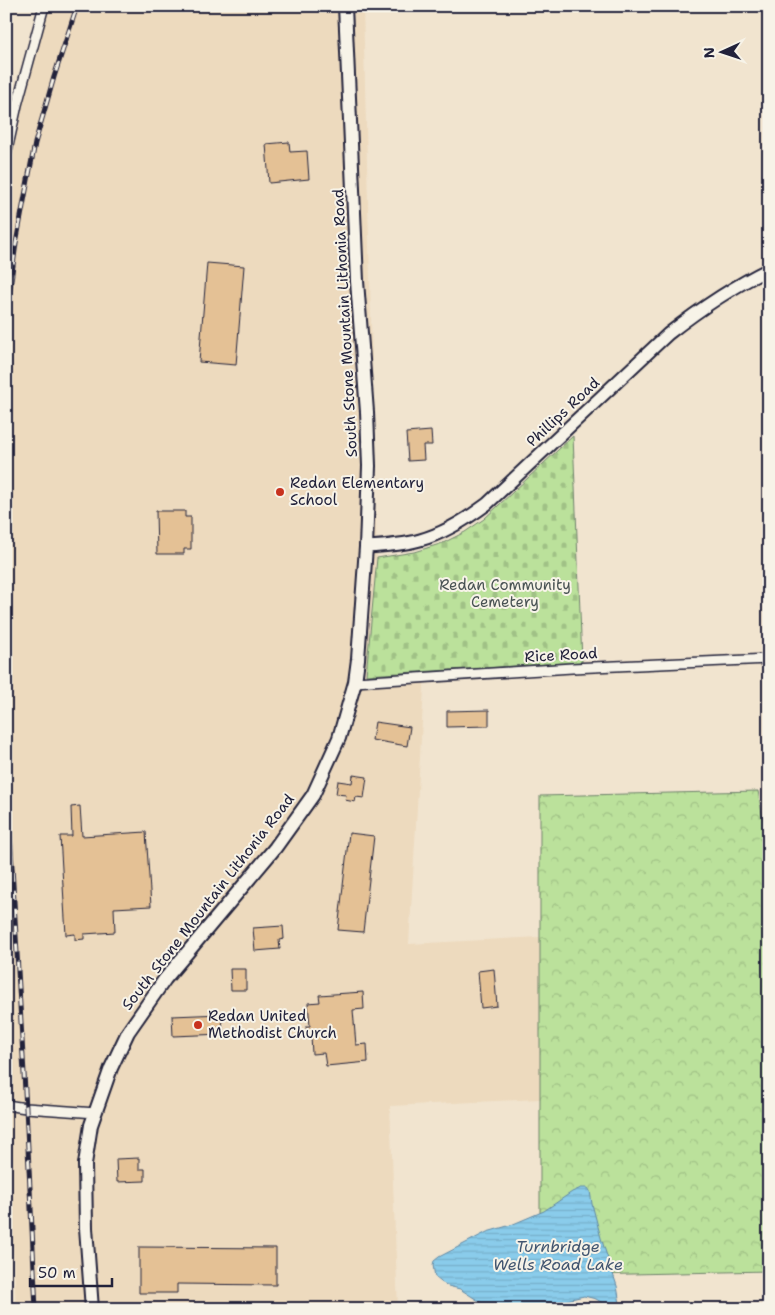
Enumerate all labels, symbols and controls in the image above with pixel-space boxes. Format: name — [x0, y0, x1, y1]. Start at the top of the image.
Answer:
north arrow — [698, 28, 748, 78]
text: N — [700, 47, 718, 59]
street label: South Stone Mountain Lithonia Road — [328, 188, 362, 458]
street label: Phillips Road — [522, 373, 604, 451]
place label: Redan Elementary School — [290, 473, 424, 510]
marker: Redan Elementary School — [274, 486, 286, 498]
park label: Redan Community Cemetery — [439, 575, 571, 612]
street label: Rice Road — [524, 643, 598, 667]
street label: South Stone Mountain Lithonia Road — [117, 789, 299, 1014]
place label: Redan United Methodist Church — [208, 1006, 337, 1043]
marker: Redan United Methodist Church — [192, 1019, 204, 1031]
water label: Turnbridge Wells Road Lake — [493, 1236, 623, 1275]
scale bar — [30, 1255, 112, 1287]
text: 50 m — [38, 1263, 76, 1283]

